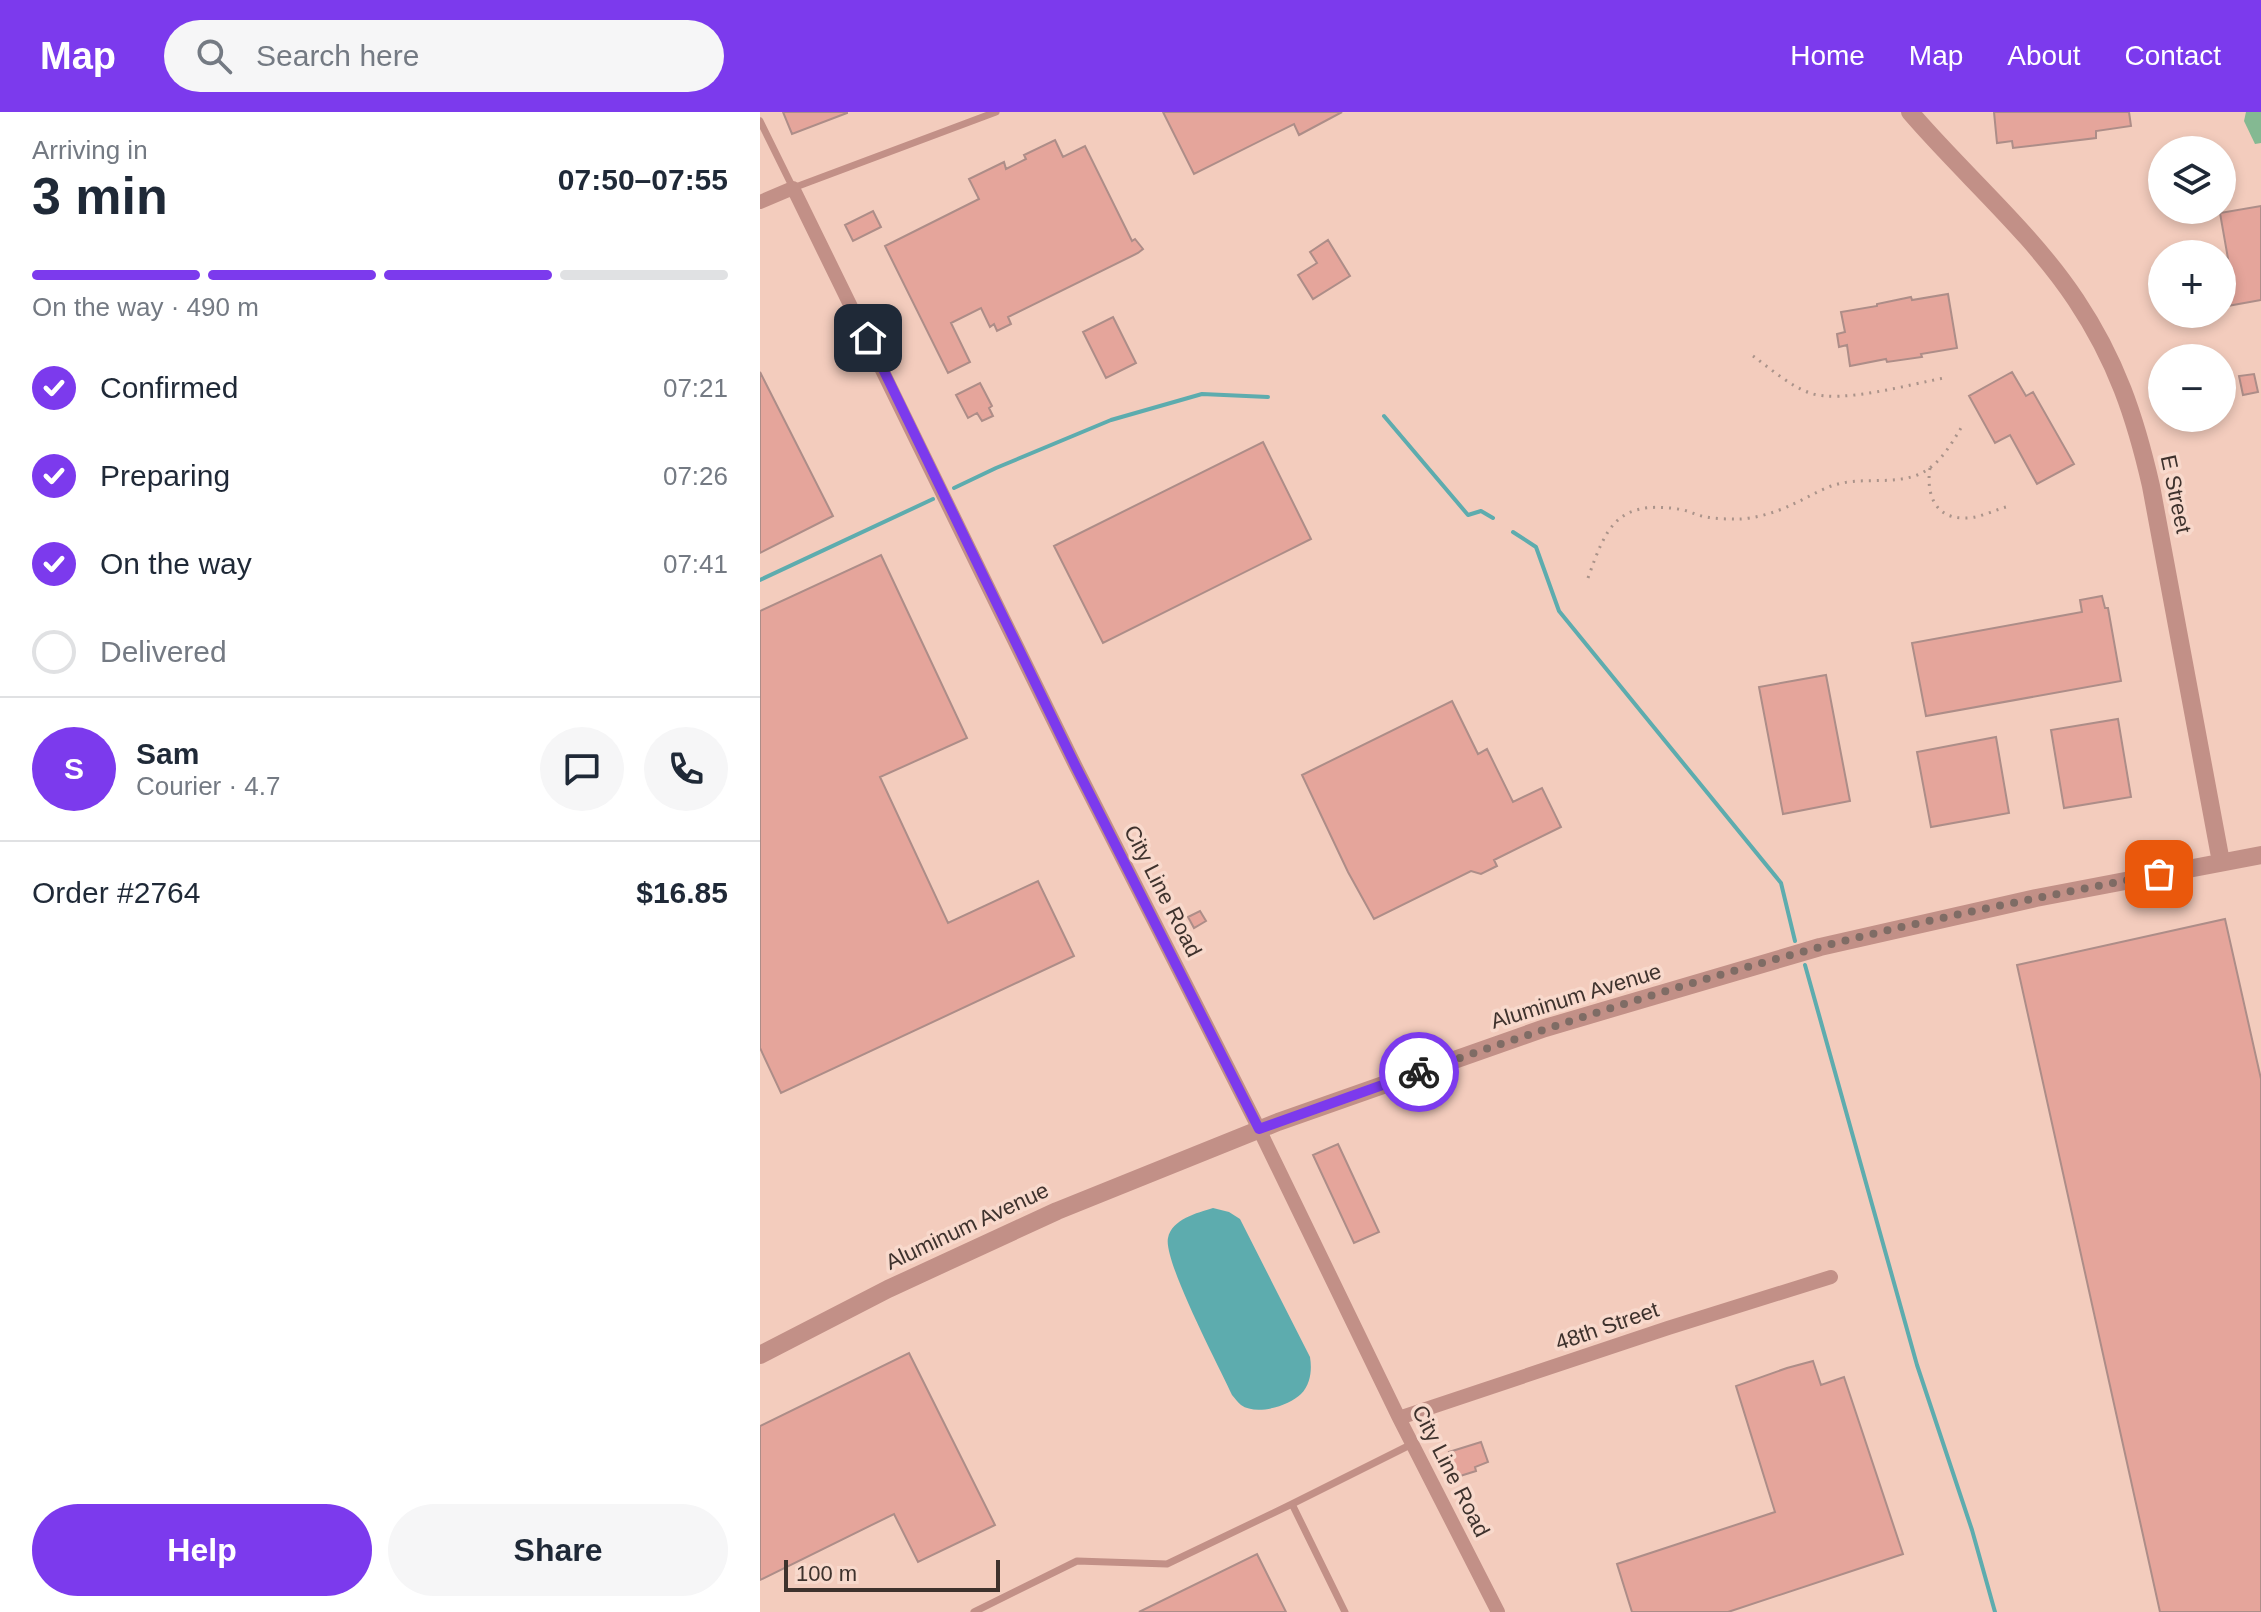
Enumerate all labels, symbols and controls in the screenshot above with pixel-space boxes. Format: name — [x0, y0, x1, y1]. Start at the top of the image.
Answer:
search box — [164, 20, 724, 92]
icon: search — [192, 34, 236, 78]
text: Map — [40, 35, 116, 77]
text: Search here — [256, 39, 419, 72]
text: Home — [1790, 40, 1865, 71]
text: Map — [1909, 40, 1963, 71]
text: About — [2007, 40, 2081, 71]
text: Contact — [2125, 40, 2221, 71]
text: Arriving in — [32, 135, 148, 165]
map controls — [2148, 136, 2236, 432]
button: layers — [2148, 136, 2236, 224]
text: 07:50–07:55 — [558, 163, 728, 196]
text: 3 min — [32, 167, 168, 225]
button: + — [2148, 240, 2236, 328]
text: On the way · 490 m — [32, 292, 259, 322]
pin — [834, 304, 902, 372]
icon: home — [846, 316, 890, 360]
button: − — [2148, 344, 2236, 432]
icon: check — [32, 366, 76, 410]
text: Confirmed — [100, 371, 238, 404]
text: 07:21 — [663, 373, 728, 403]
street label: E Street — [2156, 453, 2196, 535]
icon: check — [32, 454, 76, 498]
text: Preparing — [100, 459, 230, 492]
text: 07:26 — [663, 461, 728, 491]
icon: check — [32, 542, 76, 586]
text: On the way — [100, 547, 252, 580]
text: 07:41 — [663, 549, 728, 579]
text: Delivered — [100, 635, 227, 668]
button: chat — [540, 727, 624, 811]
button: phone — [644, 727, 728, 811]
text: Sam — [136, 737, 199, 770]
text: S — [64, 752, 84, 785]
text: Courier · 4.7 — [136, 771, 281, 801]
street label: City Line Road — [1119, 821, 1207, 961]
pin — [2125, 840, 2193, 908]
icon: bag — [2137, 852, 2181, 896]
text: Order #2764 — [32, 876, 200, 909]
text: $16.85 — [636, 876, 728, 909]
street label: Aluminum Avenue — [1488, 958, 1664, 1034]
courier — [1379, 1032, 1459, 1112]
icon: bike — [1397, 1050, 1441, 1094]
street label: Aluminum Avenue — [882, 1177, 1052, 1275]
street label: 48th Street — [1552, 1297, 1662, 1355]
street label: City Line Road — [1407, 1401, 1495, 1541]
button: Help — [32, 1504, 372, 1596]
button: Share — [388, 1504, 728, 1596]
scale bar — [784, 1556, 1000, 1592]
text: 100 m — [796, 1561, 857, 1586]

